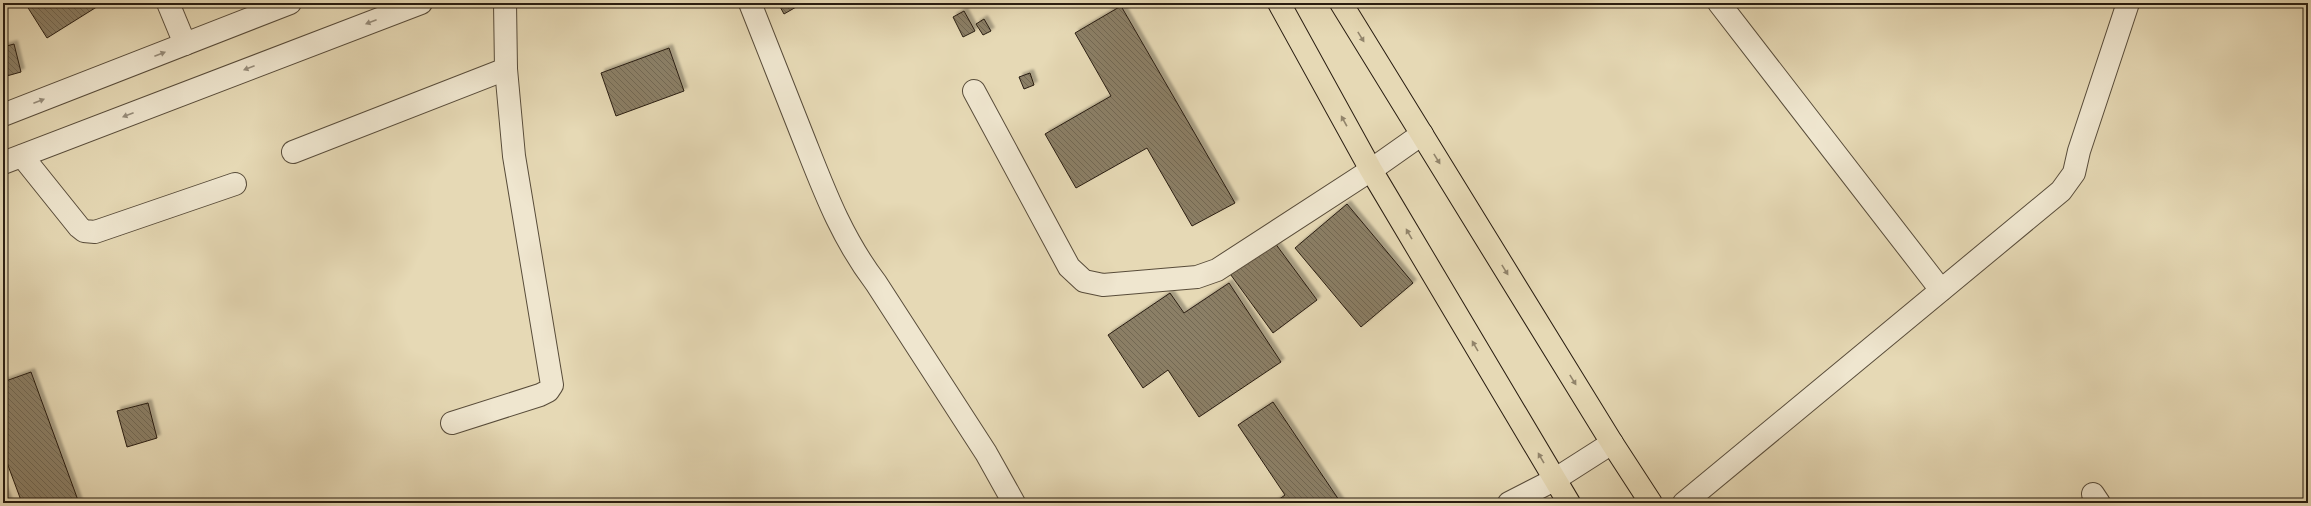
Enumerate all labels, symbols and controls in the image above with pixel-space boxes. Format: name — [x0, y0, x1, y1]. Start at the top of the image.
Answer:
one-way arrow — [365, 19, 377, 25]
one-way arrow — [1357, 32, 1365, 42]
one-way arrow — [155, 50, 167, 56]
one-way arrow — [243, 65, 255, 71]
one-way arrow — [34, 97, 46, 103]
one-way arrow — [122, 112, 134, 118]
one-way arrow — [1341, 115, 1348, 127]
one-way arrow — [1433, 154, 1441, 164]
one-way arrow — [1406, 228, 1413, 240]
one-way arrow — [1501, 265, 1509, 275]
one-way arrow — [1472, 340, 1479, 352]
one-way arrow — [1569, 375, 1577, 386]
one-way arrow — [1537, 453, 1545, 463]

